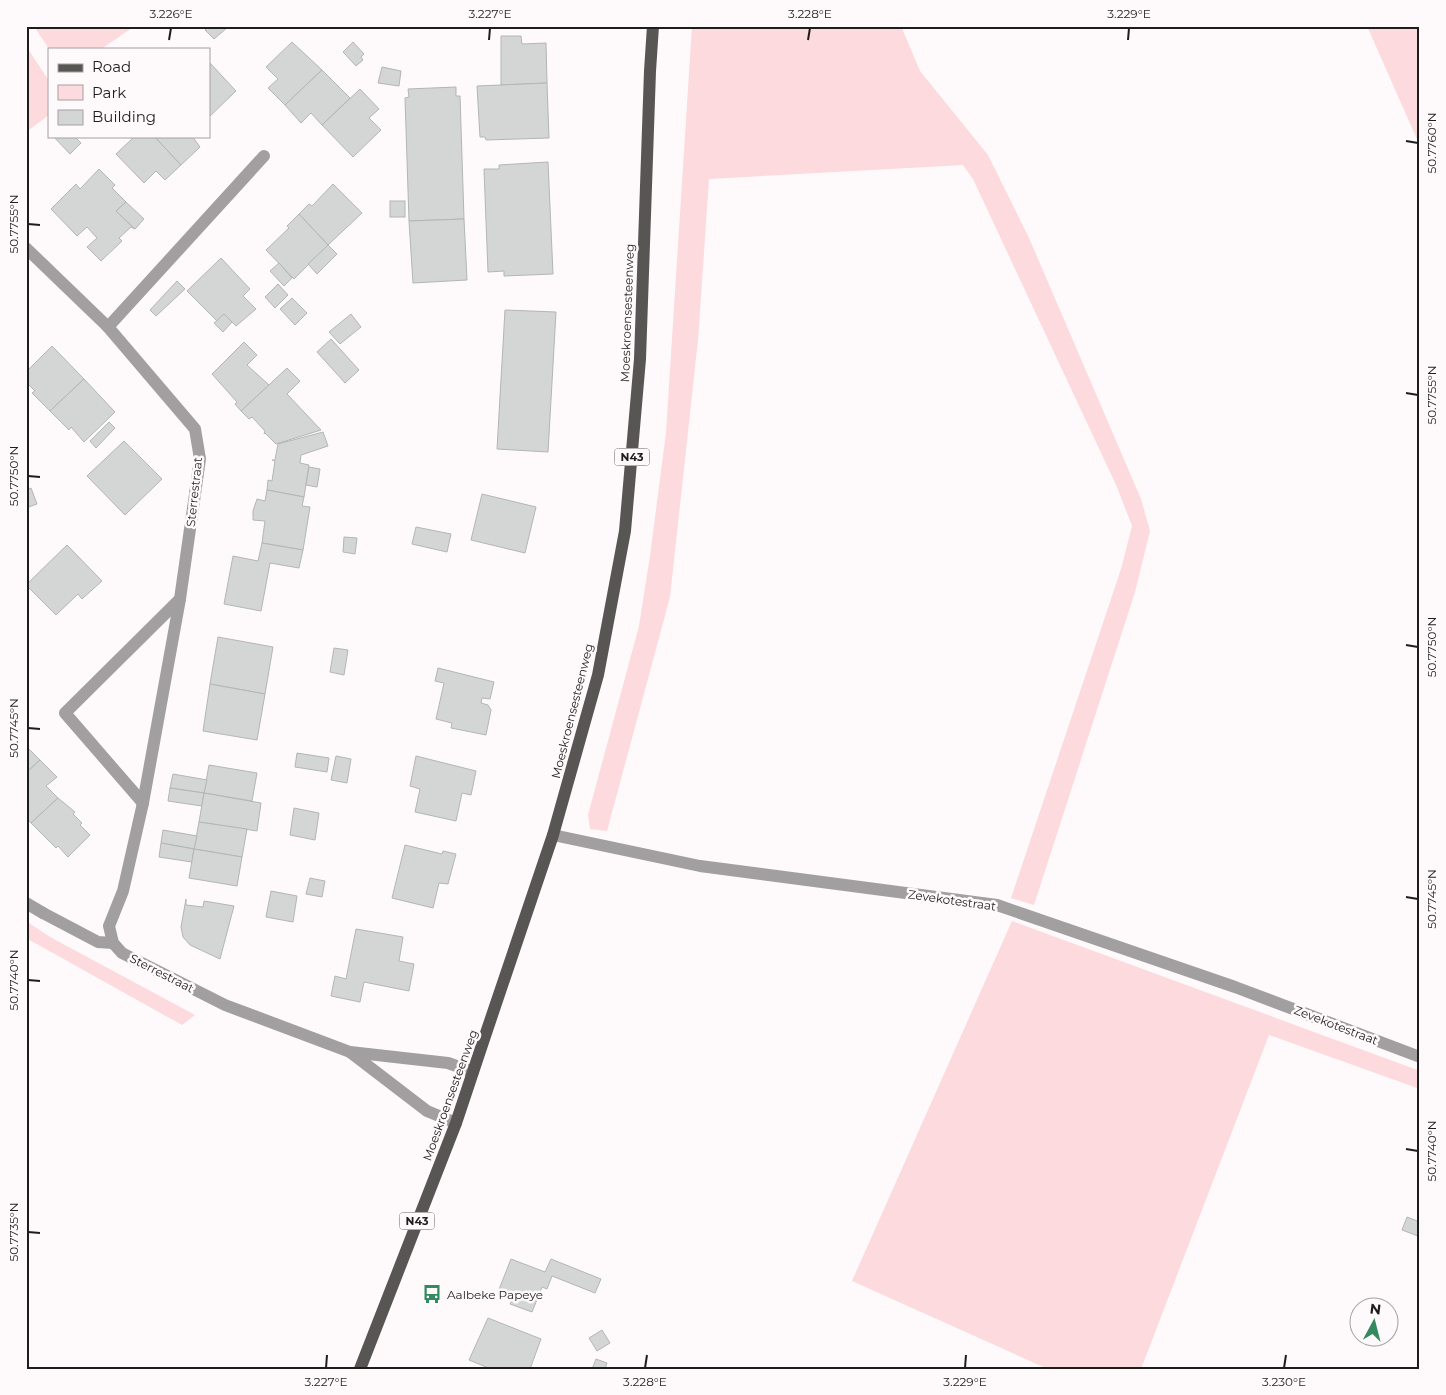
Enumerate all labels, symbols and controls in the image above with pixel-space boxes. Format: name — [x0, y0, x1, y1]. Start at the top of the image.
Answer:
text: 3.226°E — [149, 6, 193, 21]
text: 3.227°E — [468, 6, 512, 21]
text: 3.228°E — [788, 6, 832, 21]
text: 3.229°E — [1107, 6, 1151, 21]
legend — [48, 48, 210, 138]
text: Road — [92, 57, 131, 76]
text: Park — [92, 83, 126, 102]
text: Building — [92, 107, 156, 126]
text: 50.7760°N — [1424, 113, 1439, 173]
text: 50.7755°N — [6, 194, 21, 254]
street label: Moeskroensesteenweg — [617, 243, 637, 383]
text: 50.7755°N — [1424, 365, 1439, 425]
text: 50.7750°N — [6, 446, 21, 506]
road number: N43 — [614, 448, 650, 466]
street label: Sterrestraat — [183, 456, 205, 528]
text: 50.7750°N — [1424, 617, 1439, 677]
street label: Moeskroensesteenweg — [548, 642, 596, 780]
text: 50.7745°N — [6, 698, 21, 758]
text: 50.7745°N — [1424, 869, 1439, 929]
street label: Zevekotestraat — [907, 886, 997, 914]
text: 50.7740°N — [6, 949, 21, 1011]
street label: Sterrestraat — [127, 950, 197, 996]
street label: Zevekotestraat — [1292, 1002, 1380, 1048]
street label: Moeskroensesteenweg — [419, 1027, 481, 1163]
text: 50.7740°N — [1424, 1120, 1439, 1182]
text: 50.7735°N — [6, 1202, 21, 1262]
road number: N43 — [400, 1212, 434, 1230]
bus stop icon: Aalbeke Papeye — [421, 1283, 443, 1305]
place label: Aalbeke Papeye — [447, 1287, 543, 1302]
north arrow — [1348, 1298, 1398, 1348]
text: N — [1369, 1299, 1382, 1319]
text: 3.227°E — [304, 1374, 348, 1389]
text: 3.228°E — [623, 1374, 667, 1389]
text: 3.229°E — [943, 1374, 987, 1389]
text: 3.230°E — [1262, 1374, 1306, 1389]

